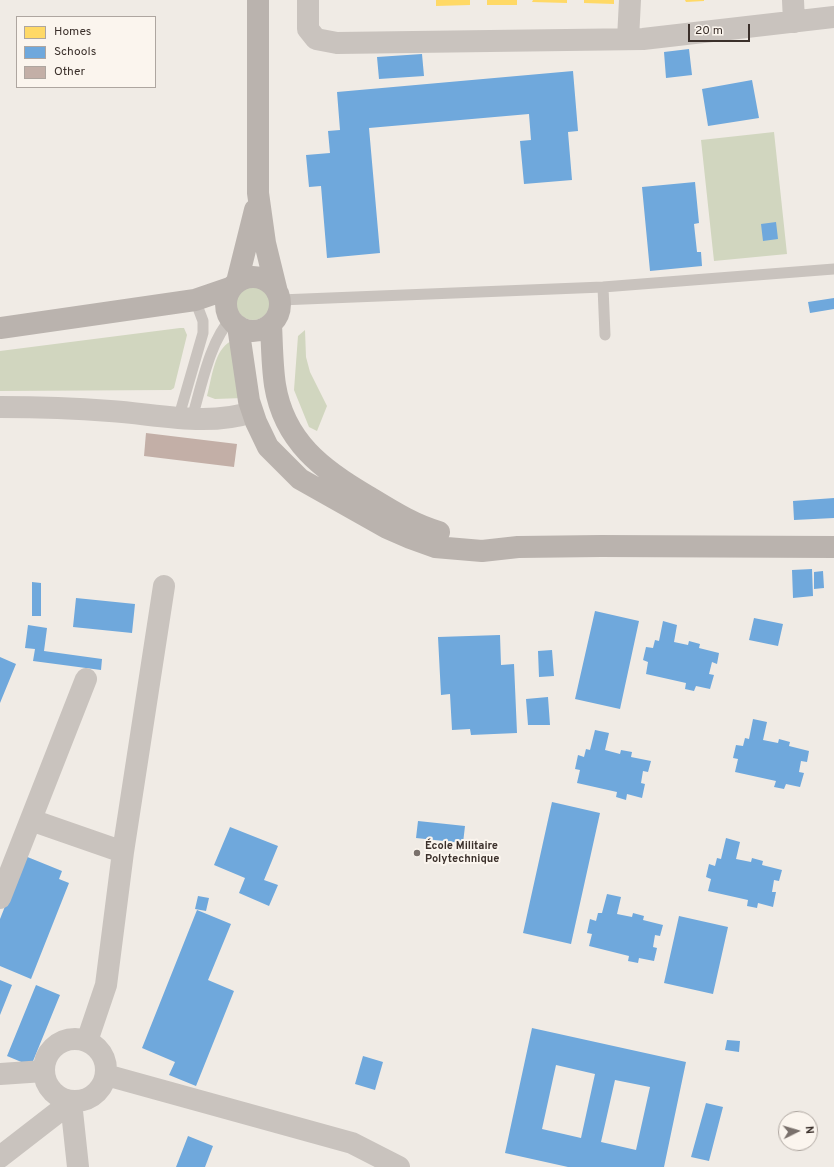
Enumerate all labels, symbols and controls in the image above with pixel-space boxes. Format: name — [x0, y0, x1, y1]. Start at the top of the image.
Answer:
legend — [16, 16, 156, 88]
scale bar — [690, 16, 752, 42]
text: 20 m — [695, 23, 723, 39]
text: Homes — [54, 24, 91, 40]
text: Schools — [54, 44, 96, 60]
text: Other — [54, 64, 85, 80]
place label: École Militaire Polytechnique — [425, 840, 499, 866]
marker: École Militaire Polytechnique — [412, 848, 422, 858]
north arrow — [778, 1111, 818, 1151]
text: N — [802, 1125, 816, 1135]

